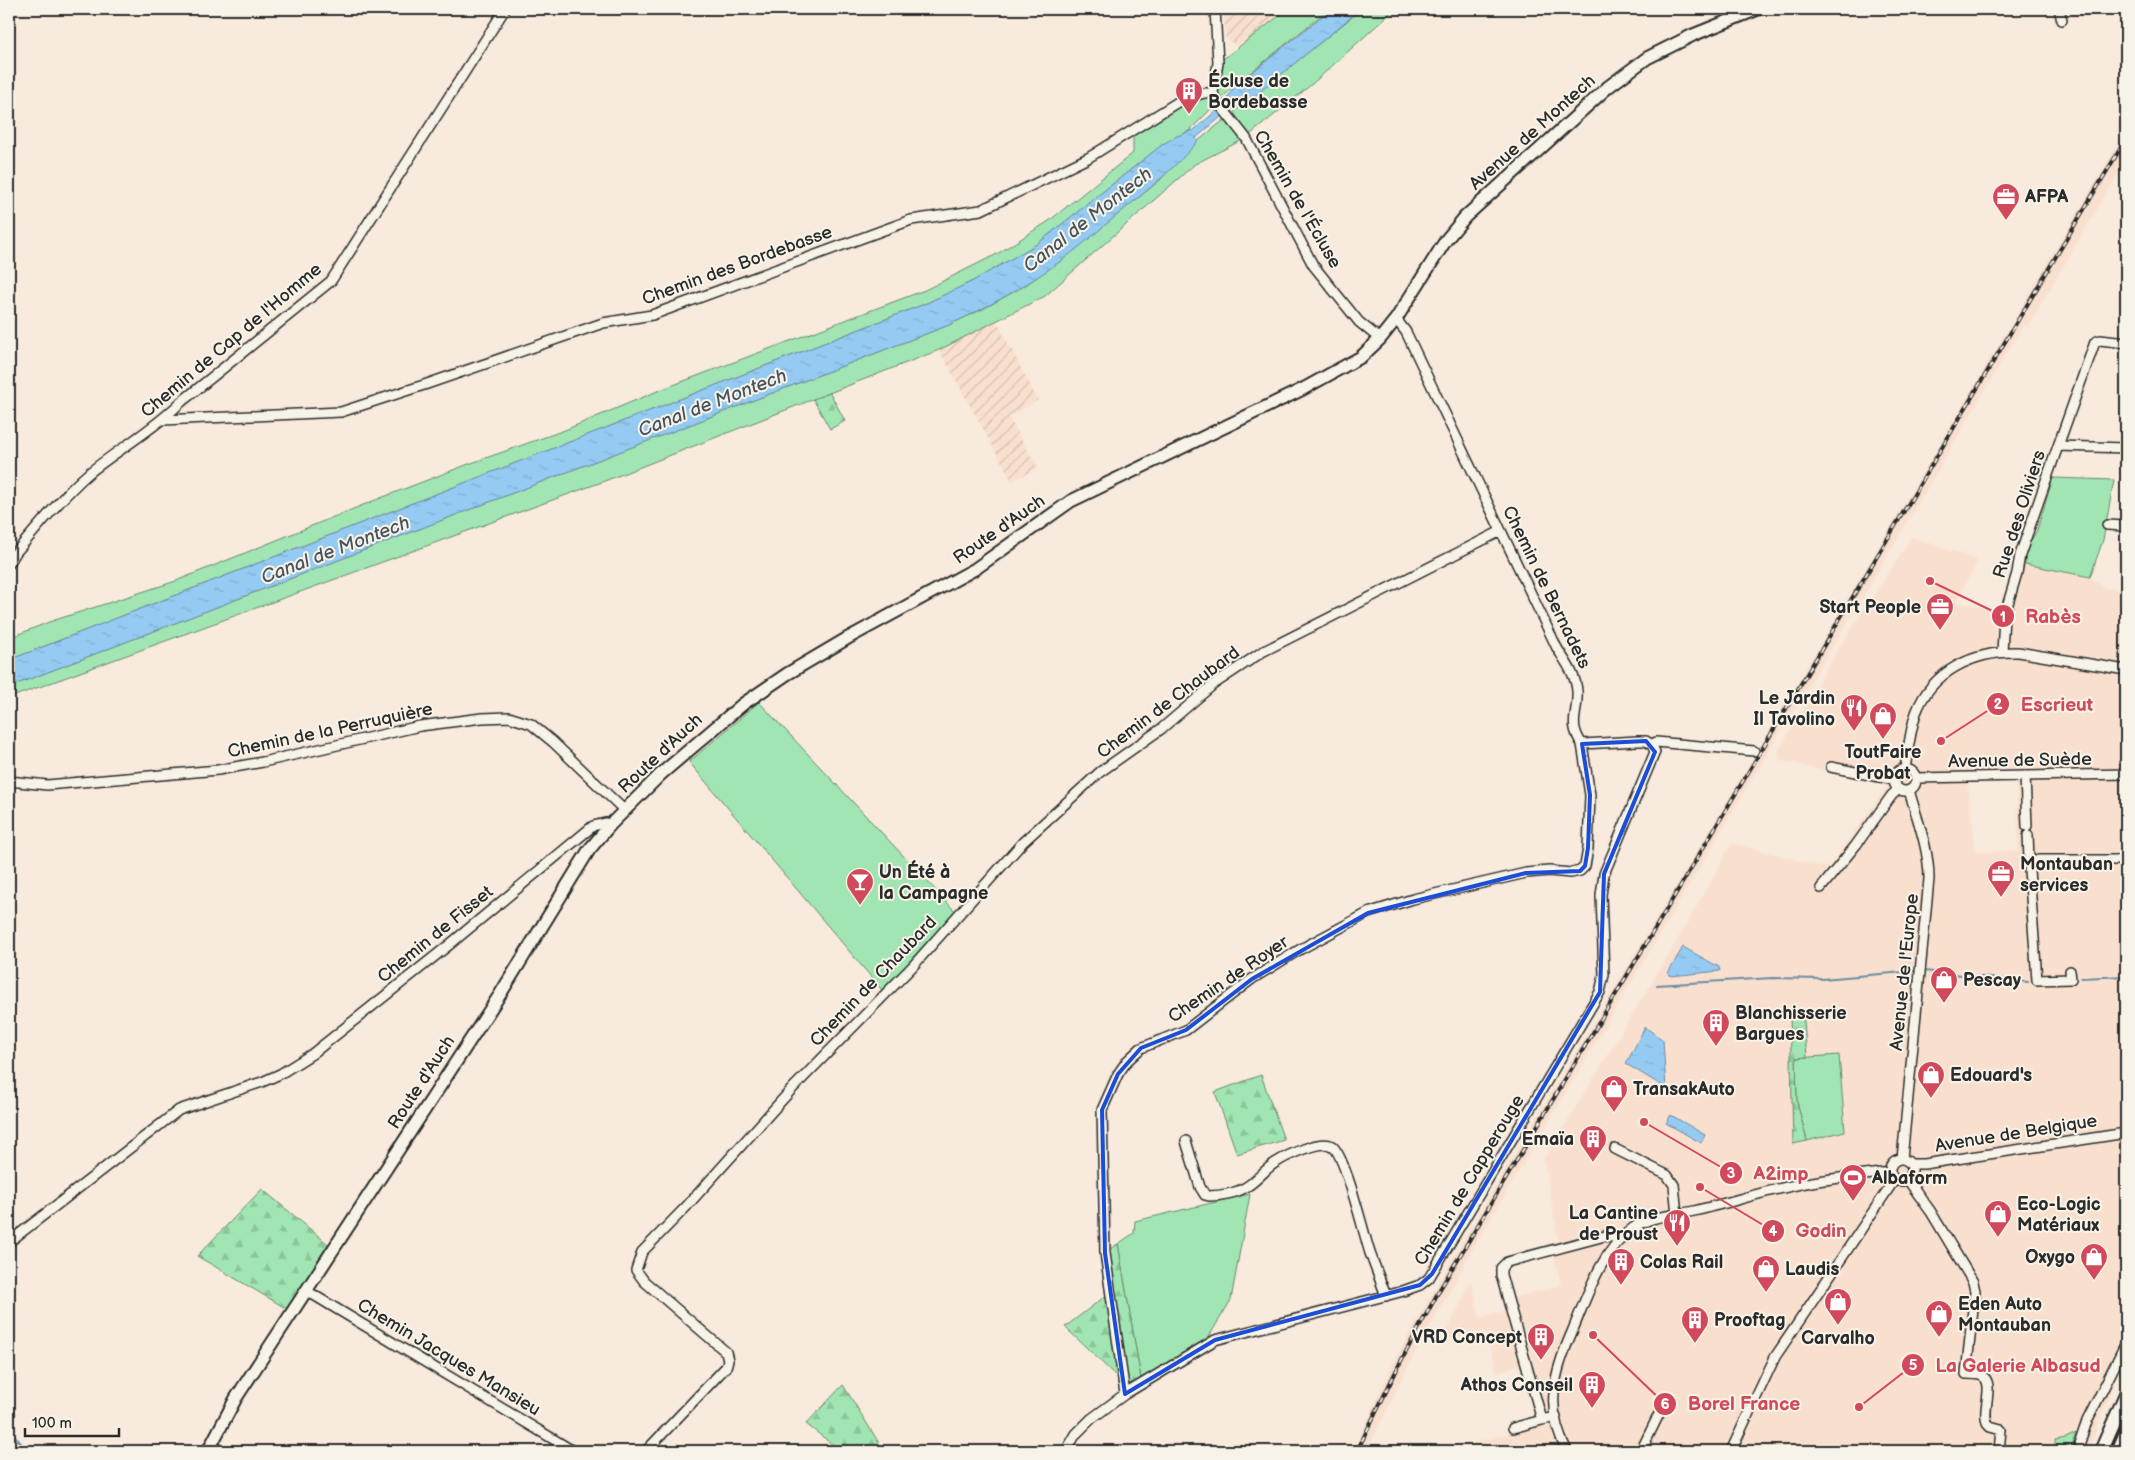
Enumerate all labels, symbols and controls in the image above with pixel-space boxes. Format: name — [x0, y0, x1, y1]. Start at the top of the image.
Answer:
place label: Écluse de Bordebasse — [1208, 69, 1308, 113]
street label: Avenue de Montech — [1465, 70, 1600, 194]
building icon: Écluse de Bordebasse — [1174, 76, 1204, 115]
street label: Chemin de l'Écluse — [1249, 125, 1348, 272]
water label: Canal de Montech — [1019, 163, 1157, 278]
office icon: AFPA — [1991, 182, 2021, 221]
place label: AFPA — [2024, 187, 2069, 208]
street label: Chemin des Bordebasse — [639, 221, 835, 310]
street label: Chemin de Cap de l'Homme — [137, 258, 326, 422]
water label: Canal de Montech — [635, 364, 790, 442]
street label: Rue des Oliviers — [1989, 447, 2050, 581]
street label: Route d'Auch — [949, 490, 1049, 569]
street label: Chemin de Bernadets — [1498, 502, 1595, 672]
water label: Canal de Montech — [258, 511, 413, 589]
office icon: Start People — [1925, 592, 1955, 631]
place label: Start People — [1819, 597, 1921, 618]
callout: Rabès — [1991, 599, 2091, 633]
text: Rabès — [2025, 606, 2081, 629]
text: 1 — [2000, 608, 2006, 627]
street label: Chemin de Chaubard — [1093, 642, 1244, 763]
callout: Escrieut — [1986, 687, 2103, 721]
place label: Le Jardin Il Tavolino — [1753, 688, 1835, 730]
restaurant icon: Le Jardin Il Tavolino — [1839, 693, 1869, 732]
text: Escrieut — [2021, 694, 2094, 717]
text: 2 — [1994, 695, 2003, 714]
street label: Chemin de la Perruquière — [226, 698, 435, 762]
shop icon: ToutFaire Probat — [1868, 701, 1898, 740]
street label: Route d'Auch — [614, 709, 707, 798]
place label: ToutFaire Probat — [1845, 742, 1921, 784]
street label: Avenue de Suède — [1948, 749, 2092, 772]
place label: Montauban services — [2020, 854, 2113, 896]
office icon: Montauban services — [1986, 859, 2016, 898]
place label: Un Été à la Campagne — [879, 860, 988, 904]
bar icon: Un Été à la Campagne — [845, 867, 875, 906]
street label: Chemin de Fisset — [373, 881, 498, 987]
street label: Avenue de l'Europe — [1886, 892, 1923, 1052]
street label: Chemin de Chaubard — [806, 912, 941, 1051]
street label: Chemin de Royer — [1164, 931, 1293, 1027]
shop icon: Pescay — [1929, 965, 1959, 1004]
place label: Pescay — [1963, 970, 2022, 991]
place label: Blanchisserie Bargues — [1735, 1003, 1847, 1045]
building icon: Blanchisserie Bargues — [1701, 1008, 1731, 1047]
street label: Route d'Auch — [383, 1032, 459, 1133]
shop icon: Edouard's — [1916, 1060, 1946, 1099]
place label: Edouard's — [1950, 1065, 2032, 1086]
shop icon: TransakAuto — [1599, 1074, 1629, 1113]
place label: TransakAuto — [1633, 1079, 1735, 1100]
street label: Chemin de Capperouge — [1410, 1091, 1529, 1269]
street label: Avenue de Belgique — [1934, 1110, 2099, 1157]
building icon: Emaïa — [1578, 1124, 1608, 1163]
place label: Emaïa — [1522, 1129, 1574, 1150]
callout: A2imp — [1719, 1156, 1819, 1190]
text: A2imp — [1753, 1163, 1808, 1186]
sports icon: Albaform — [1838, 1163, 1868, 1202]
text: 3 — [1727, 1164, 1736, 1183]
place label: Albaform — [1871, 1168, 1947, 1189]
place label: Eco-Logic Matériaux — [2017, 1194, 2101, 1236]
shop icon: Eco-Logic Matériaux — [1983, 1199, 2013, 1238]
place label: La Cantine de Proust — [1569, 1203, 1658, 1245]
restaurant icon: La Cantine de Proust — [1662, 1208, 1692, 1247]
callout: Godin — [1760, 1214, 1856, 1248]
text: Godin — [1795, 1220, 1847, 1243]
text: 4 — [1769, 1222, 1778, 1241]
shop icon: Oxygo — [2079, 1242, 2109, 1281]
building icon: Colas Rail — [1606, 1247, 1636, 1286]
place label: Oxygo — [2025, 1247, 2075, 1268]
place label: Colas Rail — [1640, 1252, 1723, 1273]
shop icon: Laudis — [1751, 1254, 1781, 1293]
place label: Laudis — [1785, 1259, 1839, 1280]
shop icon: Carvalho — [1823, 1287, 1853, 1326]
street label: Chemin Jacques Mansieu — [353, 1294, 544, 1421]
place label: Eden Auto Montauban — [1958, 1294, 2051, 1336]
shop icon: Eden Auto Montauban — [1924, 1299, 1954, 1338]
building icon: Prooftag — [1680, 1305, 1710, 1344]
place label: Prooftag — [1714, 1310, 1785, 1331]
building icon: VRD Concept — [1526, 1322, 1556, 1361]
place label: VRD Concept — [1412, 1327, 1522, 1348]
place label: Carvalho — [1801, 1328, 1875, 1349]
callout: La Galerie Albasud — [1900, 1348, 2111, 1382]
text: La Galerie Albasud — [1935, 1355, 2101, 1378]
text: 5 — [1909, 1356, 1918, 1375]
building icon: Athos Conseil — [1577, 1370, 1607, 1409]
place label: Athos Conseil — [1460, 1375, 1573, 1396]
callout: Borel France — [1653, 1387, 1810, 1421]
text: Borel France — [1688, 1393, 1800, 1416]
text: 6 — [1660, 1395, 1670, 1414]
scale bar — [25, 1405, 119, 1437]
text: 100 m — [32, 1414, 72, 1433]

